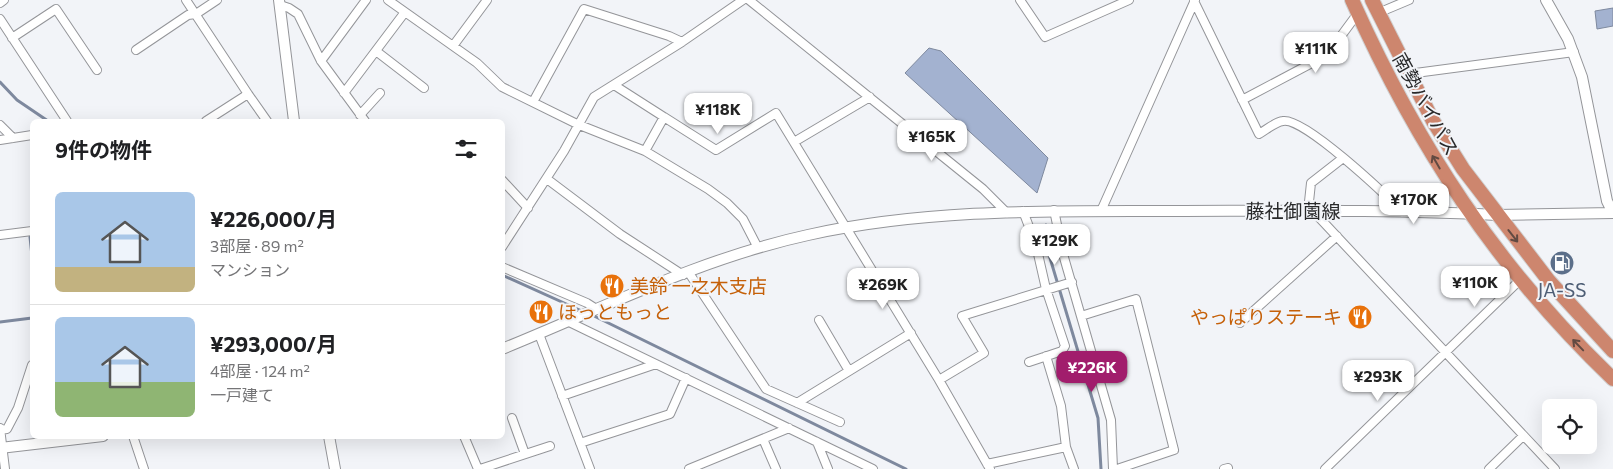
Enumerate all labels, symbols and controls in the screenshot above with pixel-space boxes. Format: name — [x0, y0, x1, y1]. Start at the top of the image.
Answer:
pin: ¥111K — [1281, 32, 1351, 74]
text: ¥111K — [1294, 38, 1338, 57]
street label: 南勢バイパス — [1389, 48, 1464, 159]
pin: ¥118K — [683, 92, 753, 135]
text: ¥118K — [695, 99, 741, 118]
pin: ¥165K — [897, 120, 967, 162]
text: ¥165K — [908, 126, 956, 145]
icon: filters — [452, 135, 480, 163]
text: 9件の物件 — [55, 137, 152, 162]
one-way arrow — [1430, 155, 1440, 169]
pin: ¥170K — [1379, 182, 1449, 225]
text: ¥170K — [1390, 189, 1438, 208]
street label: 藤社御薗線 — [1245, 199, 1341, 222]
text: ¥226,000/月 — [210, 206, 337, 231]
icon: home — [95, 212, 155, 272]
pin: ¥129K — [1020, 224, 1090, 266]
one-way arrow — [1508, 229, 1519, 242]
text: ¥129K — [1031, 230, 1079, 249]
text: 3部屋 · 89 m² — [210, 236, 304, 255]
fuel station icon: JA-SS — [1549, 250, 1575, 276]
text: マンション — [210, 260, 290, 279]
pin: ¥110K — [1440, 266, 1510, 308]
pin: ¥269K — [848, 268, 918, 310]
text: ¥110K — [1452, 272, 1498, 291]
restaurant icon: 美鈴 一之木支店 — [599, 273, 625, 299]
place label: 美鈴 一之木支店 — [630, 274, 767, 297]
text: ¥269K — [858, 274, 908, 293]
place label: JA-SS — [1538, 278, 1586, 301]
restaurant icon: ほっともっと — [528, 299, 554, 325]
place label: ほっともっと — [558, 300, 672, 323]
restaurant icon: やっぱりステーキ — [1347, 304, 1373, 330]
place label: やっぱりステーキ — [1190, 305, 1342, 328]
text: ¥293,000/月 — [210, 331, 337, 356]
icon: home — [95, 337, 155, 397]
one-way arrow — [1572, 338, 1584, 351]
pin: ¥226K — [1057, 350, 1127, 393]
text: ¥226K — [1067, 357, 1117, 376]
pin: ¥293K — [1343, 360, 1413, 402]
text: 4部屋 · 124 m² — [210, 361, 310, 380]
text: ¥293K — [1353, 366, 1403, 385]
text: 一戸建て — [210, 385, 274, 404]
map controls — [1542, 399, 1597, 454]
button: locate — [1542, 399, 1597, 454]

